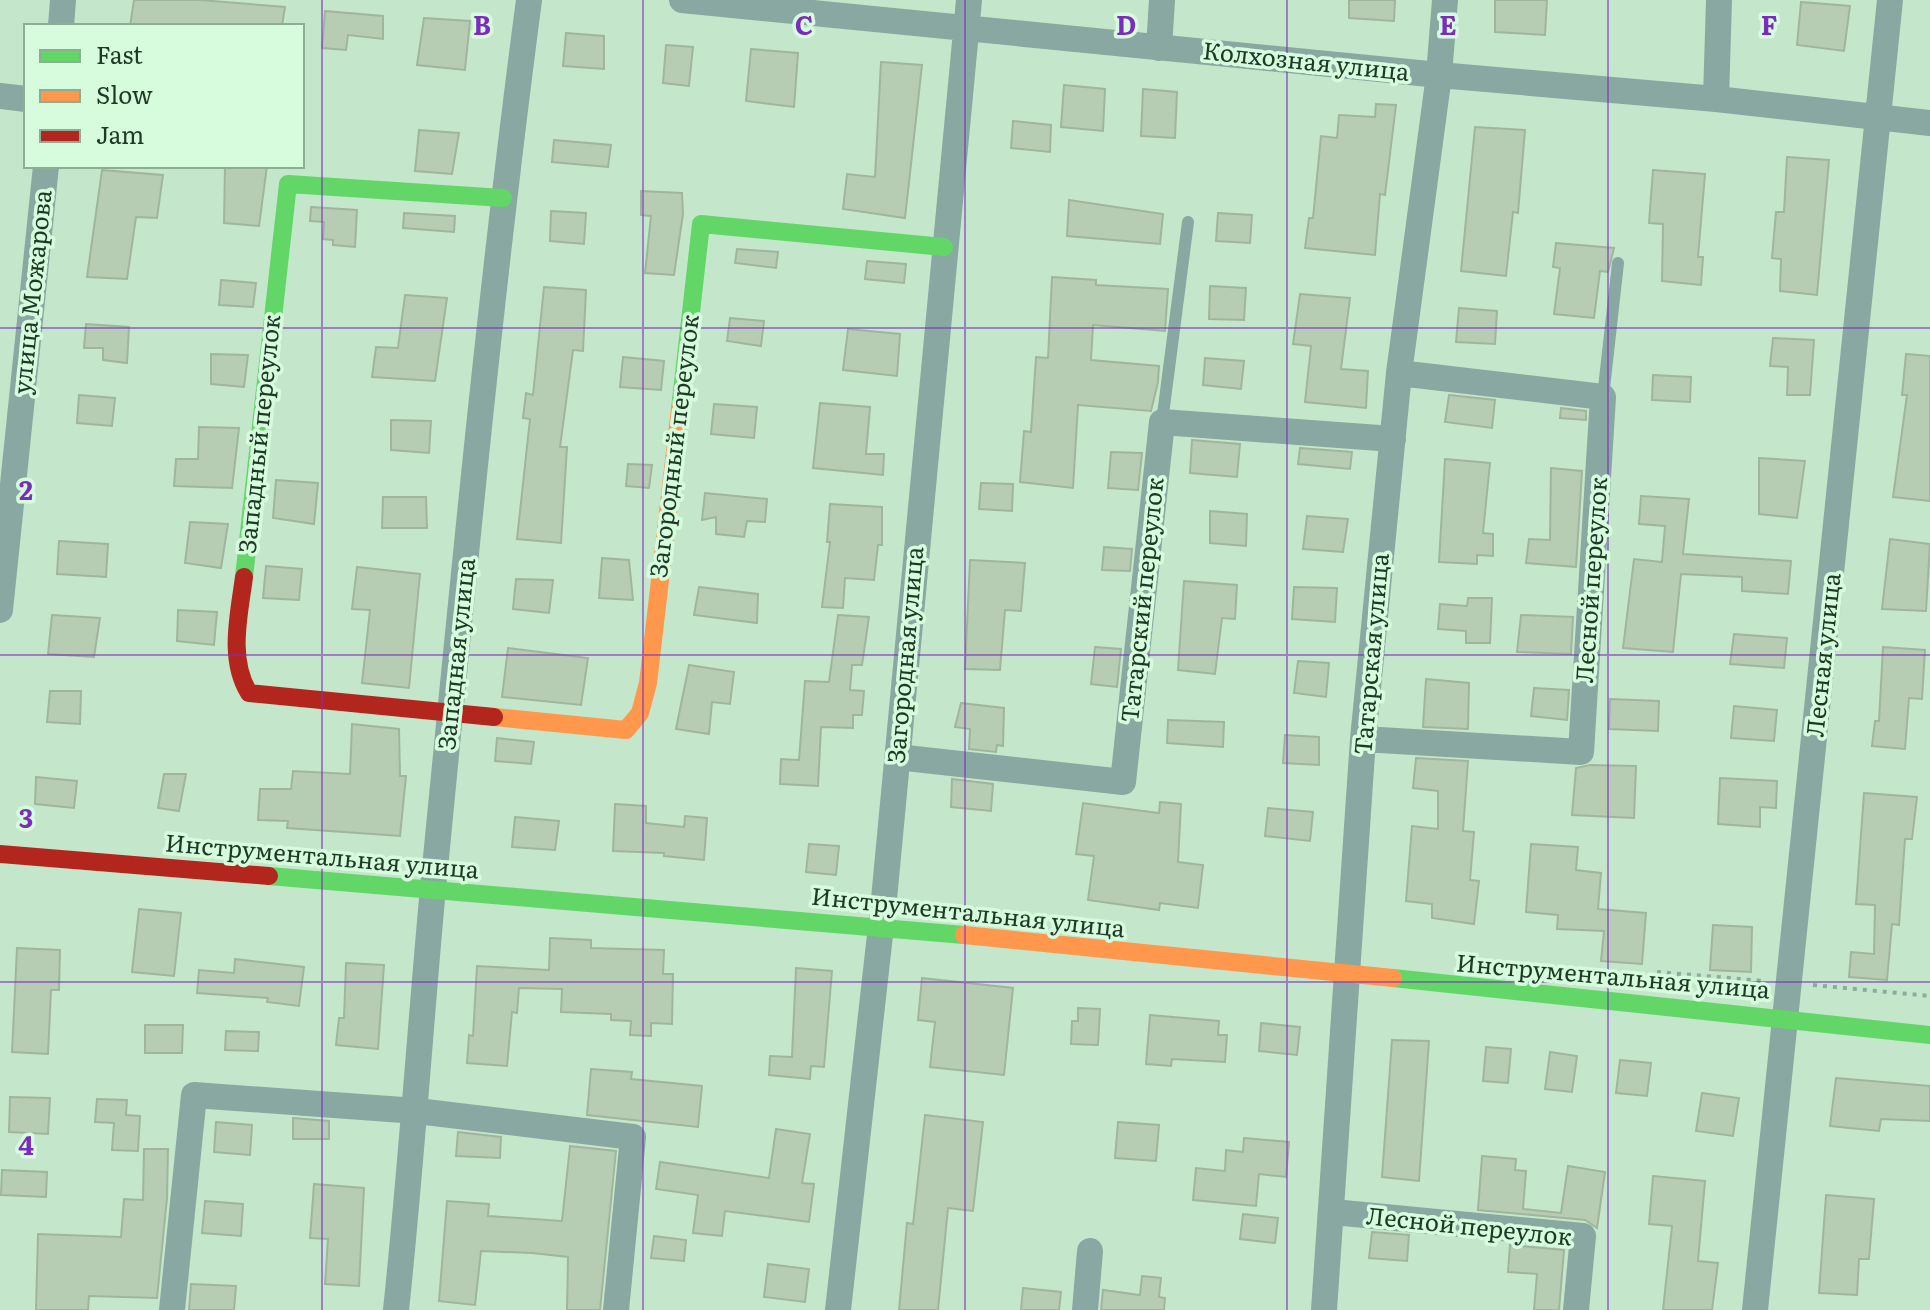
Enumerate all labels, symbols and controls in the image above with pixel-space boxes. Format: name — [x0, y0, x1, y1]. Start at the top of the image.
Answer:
text: B — [473, 4, 491, 43]
text: C — [795, 4, 813, 43]
text: D — [1116, 4, 1136, 43]
text: E — [1439, 4, 1457, 43]
text: F — [1761, 4, 1777, 43]
legend — [24, 24, 304, 168]
street label: Колхозная улица — [1201, 31, 1411, 88]
text: Fast — [96, 36, 143, 71]
text: Slow — [96, 76, 153, 111]
text: Jam — [96, 116, 144, 151]
street label: улица Можарова — [2, 188, 59, 396]
street label: Загородный переулок — [639, 312, 706, 579]
street label: Западный переулок — [228, 313, 287, 555]
text: 2 — [19, 469, 33, 508]
street label: Татарский переулок — [1110, 475, 1171, 724]
street label: Лесной переулок — [1565, 476, 1614, 684]
street label: Загородная улица — [877, 545, 930, 765]
street label: Татарская улица — [1343, 551, 1396, 756]
street label: Западная улица — [427, 556, 482, 751]
street label: Лесная улица — [1795, 571, 1848, 739]
text: 3 — [19, 797, 33, 836]
street label: Инструментальная улица — [164, 823, 481, 886]
street label: Инструментальная улица — [810, 877, 1127, 944]
street label: Инструментальная улица — [1455, 943, 1772, 1006]
text: 4 — [18, 1124, 34, 1163]
street label: Лесной переулок — [1365, 1196, 1574, 1253]

